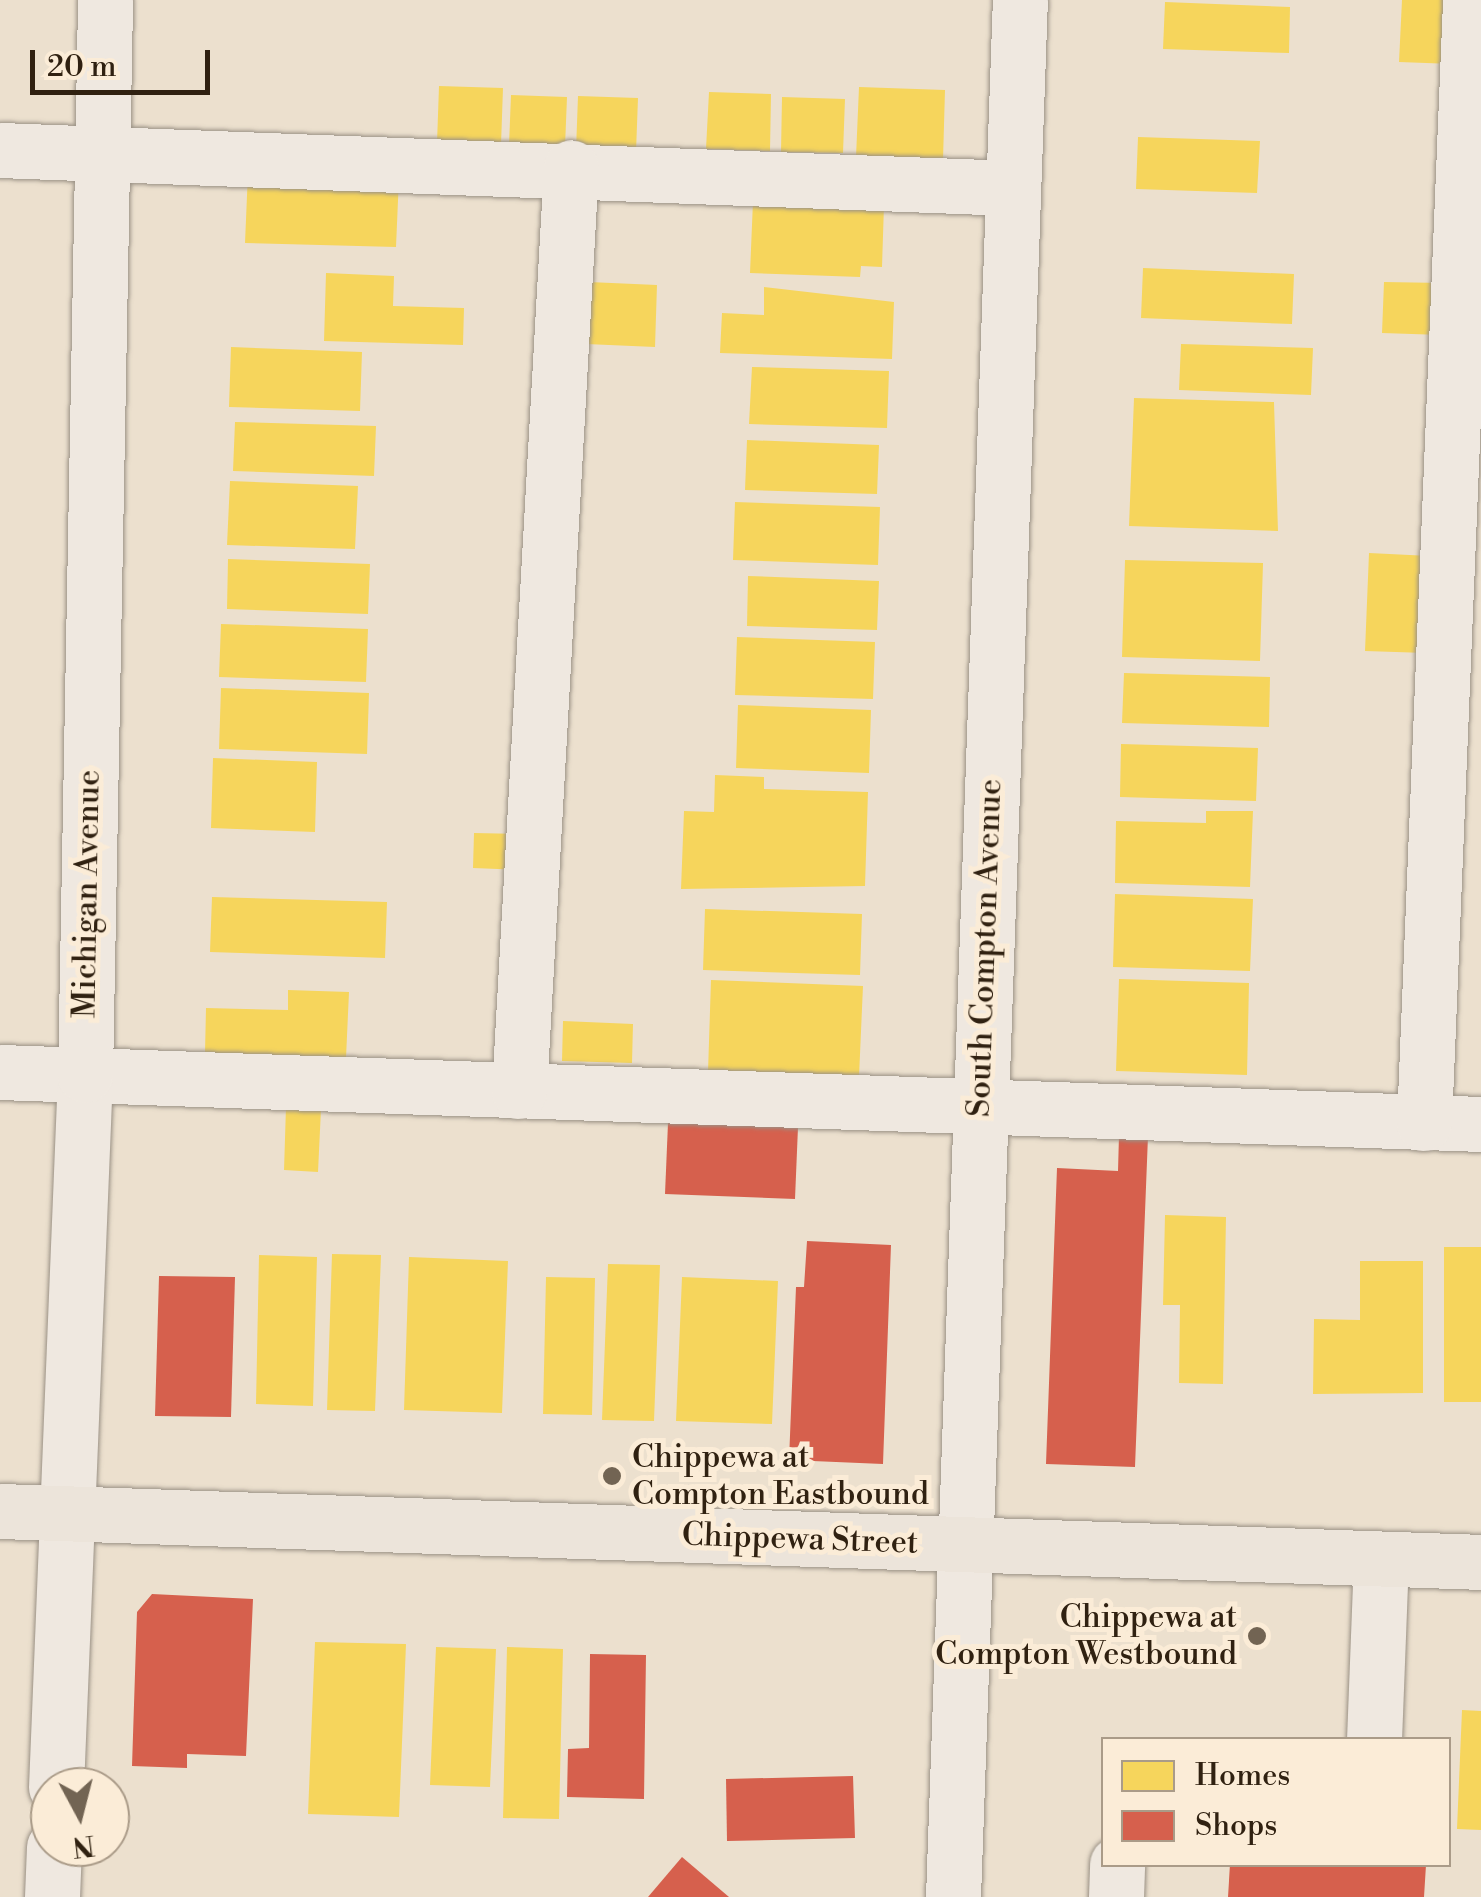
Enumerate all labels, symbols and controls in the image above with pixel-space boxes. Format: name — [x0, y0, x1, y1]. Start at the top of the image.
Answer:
scale bar — [35, 30, 215, 92]
text: 20 m — [47, 48, 116, 86]
street label: Michigan Avenue — [66, 770, 108, 1018]
street label: South Compton Avenue — [960, 778, 1010, 1118]
place label: Chippewa at Compton Eastbound — [632, 1439, 929, 1514]
marker: Chippewa at Compton Eastbound — [601, 1465, 623, 1487]
street label: Chippewa Street — [681, 1516, 919, 1562]
place label: Chippewa at Compton Westbound — [935, 1599, 1237, 1674]
marker: Chippewa at Compton Westbound — [1246, 1625, 1268, 1647]
legend — [1101, 1737, 1451, 1867]
text: Homes — [1195, 1757, 1290, 1795]
north arrow — [30, 1767, 130, 1867]
text: Shops — [1195, 1807, 1277, 1845]
text: N — [70, 1827, 97, 1864]

